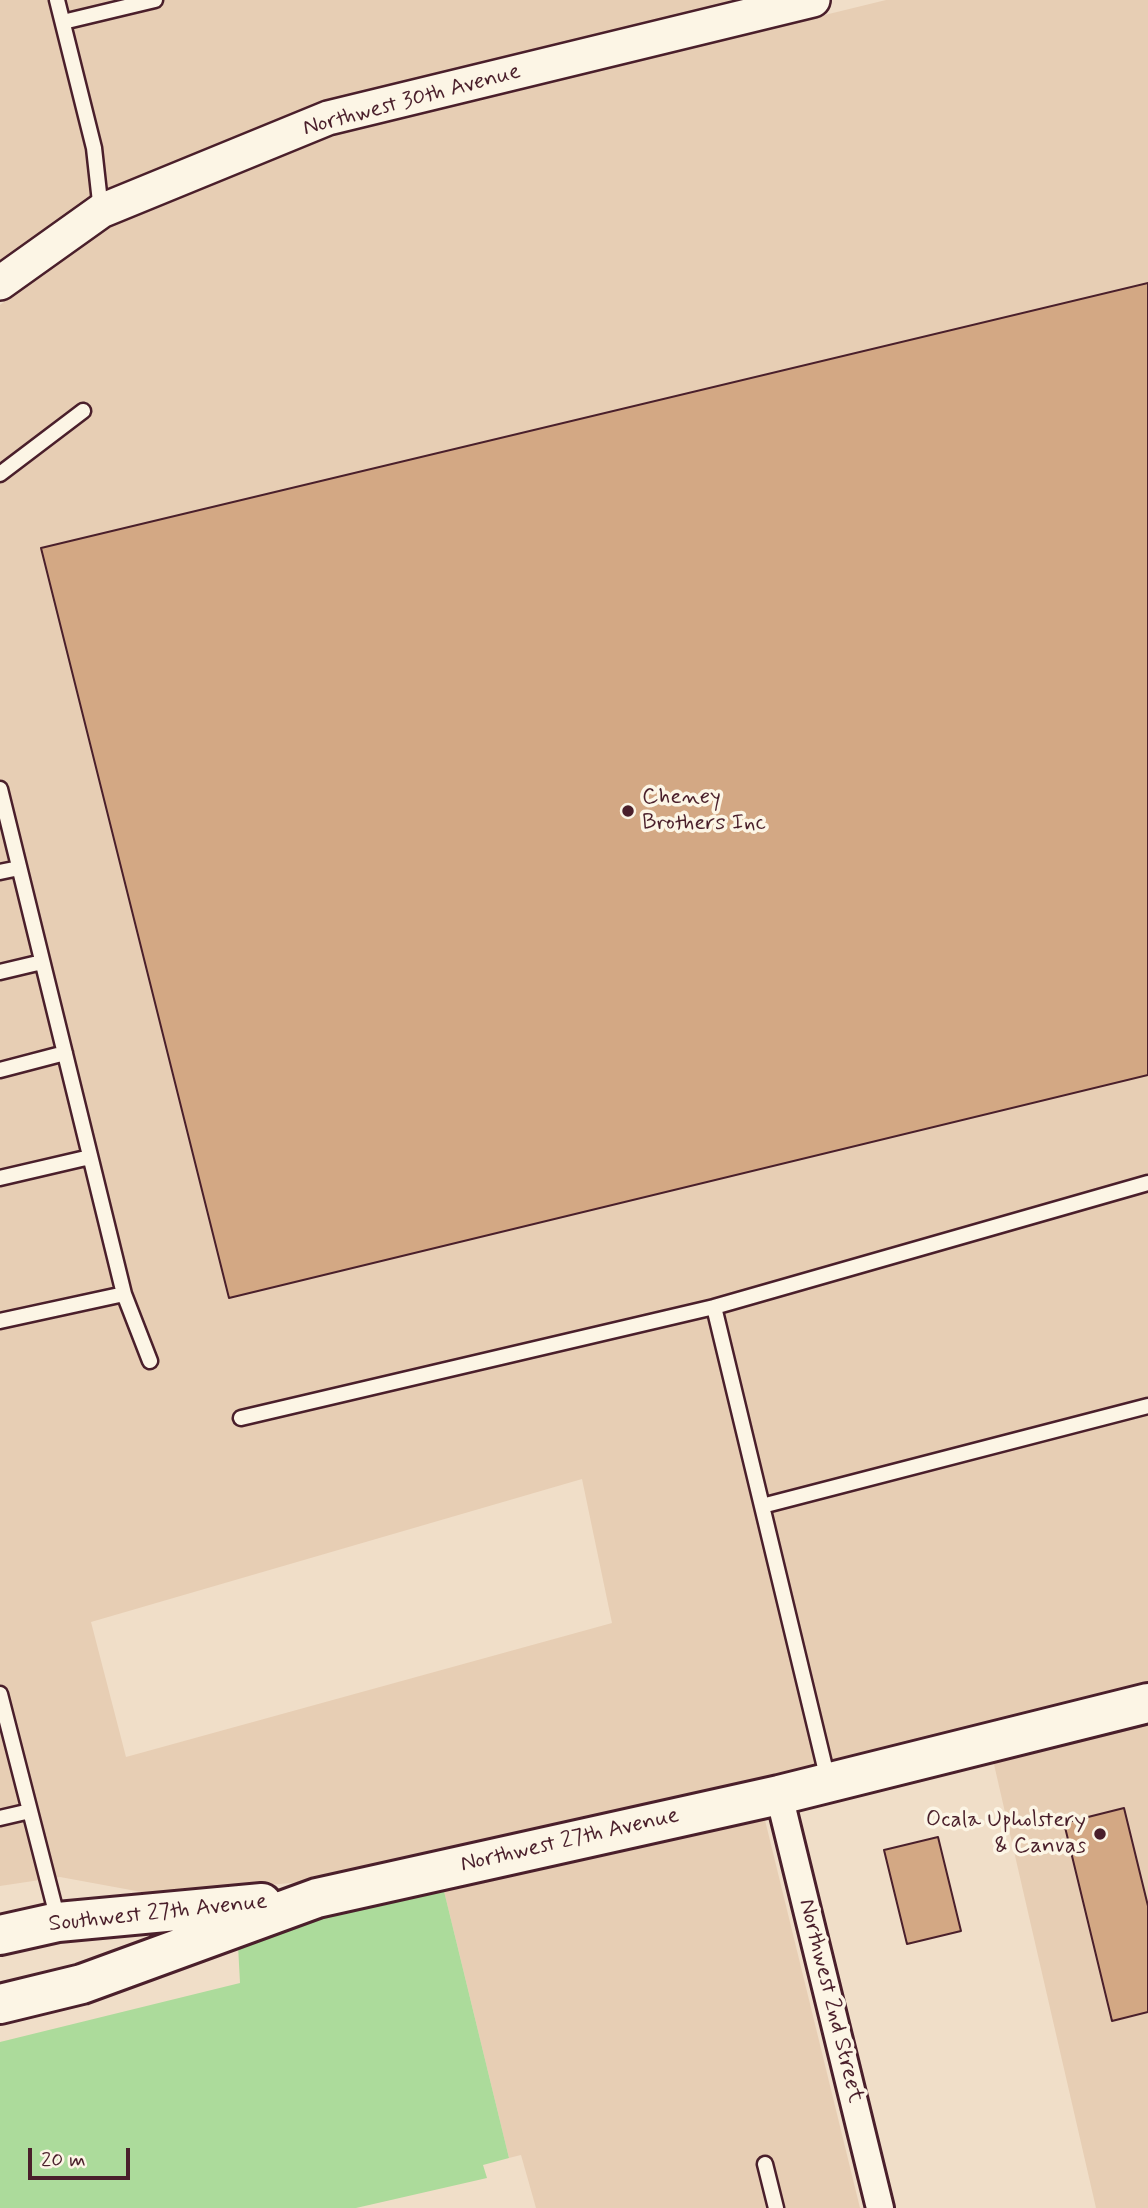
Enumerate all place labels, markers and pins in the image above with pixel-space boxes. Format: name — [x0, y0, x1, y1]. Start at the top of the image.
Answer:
place label: Cheney Brothers Inc — [642, 784, 766, 838]
marker: Cheney Brothers Inc — [620, 803, 636, 819]
place label: Ocala Upholstery & Canvas — [926, 1807, 1086, 1861]
marker: Ocala Upholstery & Canvas — [1092, 1826, 1108, 1842]

